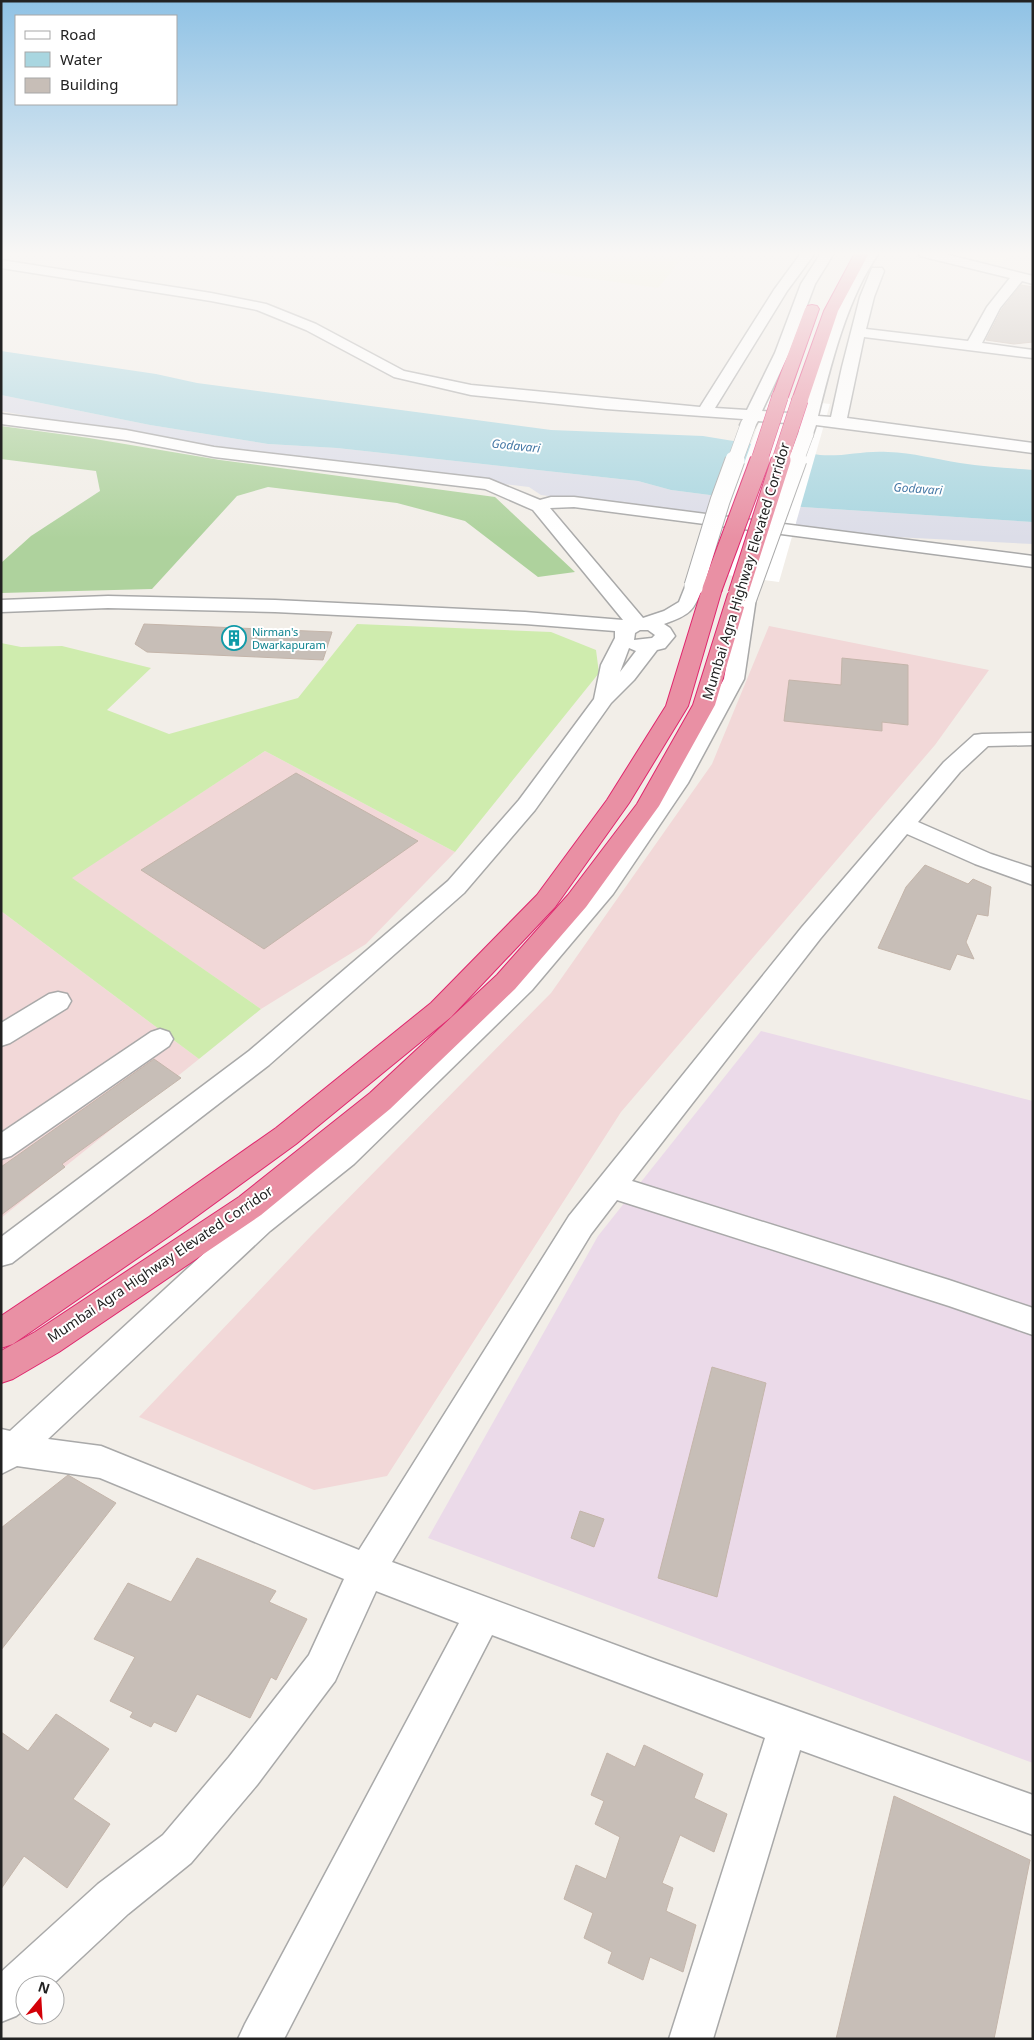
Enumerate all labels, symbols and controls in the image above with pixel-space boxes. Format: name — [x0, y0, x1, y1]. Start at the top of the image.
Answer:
legend — [15, 15, 178, 105]
text: Road — [60, 24, 96, 44]
text: Water — [60, 49, 102, 69]
text: Building — [60, 74, 118, 94]
water label: Godavari — [491, 434, 542, 457]
street label: Mumbai Agra Highway Elevated Corridor — [697, 440, 794, 702]
water label: Godavari — [893, 478, 944, 499]
place label: Nirman's Dwarkapuram — [252, 624, 326, 652]
building icon: Nirman's Dwarkapuram — [221, 625, 247, 651]
street label: Mumbai Agra Highway Elevated Corridor — [43, 1181, 276, 1346]
north arrow — [15, 1975, 65, 2025]
text: N — [36, 1976, 53, 1998]

